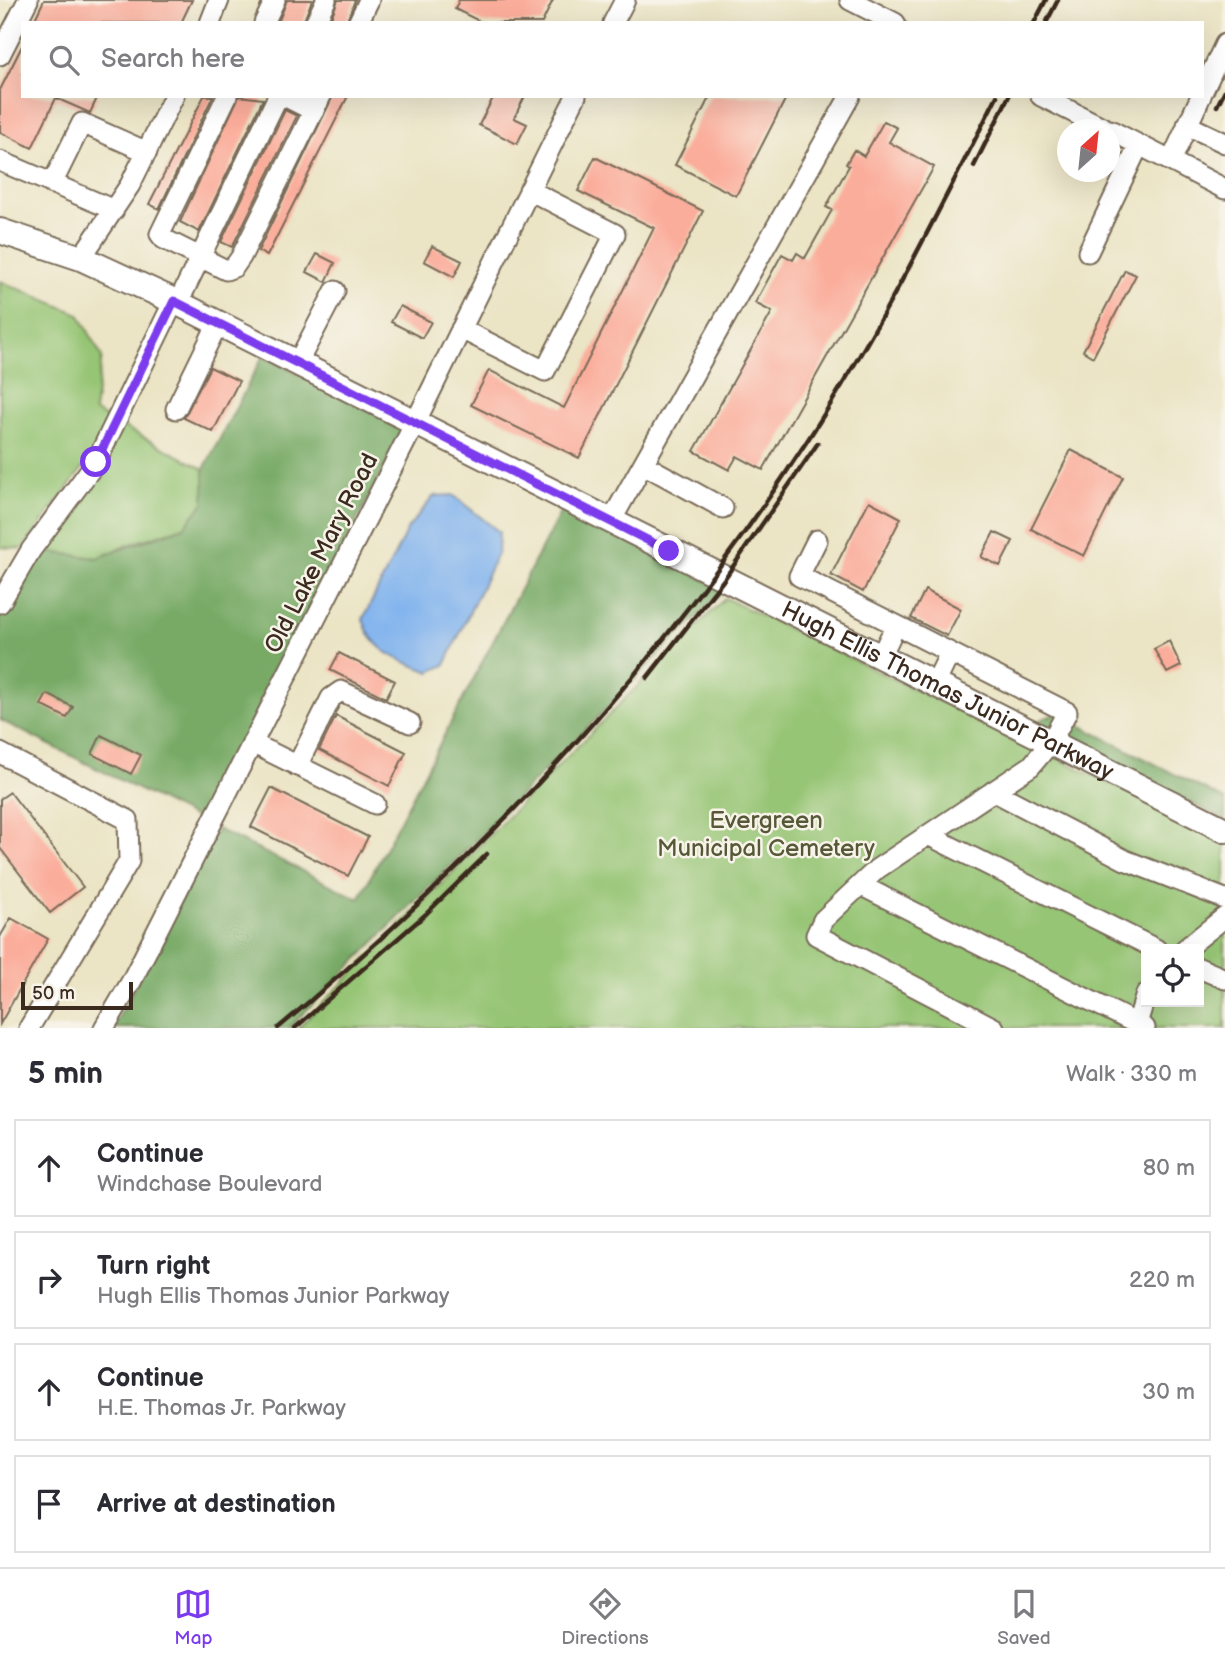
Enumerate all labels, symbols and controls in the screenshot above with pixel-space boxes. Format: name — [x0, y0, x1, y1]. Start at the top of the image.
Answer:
search box — [21, 21, 1204, 98]
icon: search — [45, 41, 83, 79]
text: Search here — [101, 44, 245, 75]
north arrow — [1057, 119, 1120, 182]
route start — [80, 446, 111, 477]
street label: Old Lake Mary Road — [258, 448, 384, 658]
route end — [653, 535, 684, 566]
street label: Hugh Ellis Thomas Junior Parkway — [777, 595, 1118, 787]
park label: Evergreen Municipal Cemetery — [657, 806, 875, 863]
map controls — [1141, 944, 1204, 1007]
button: locate — [1141, 944, 1204, 1007]
scale bar — [21, 979, 133, 1011]
text: 50 m — [32, 982, 75, 1005]
text: 5 min — [28, 1056, 103, 1092]
text: Walk · 330 m — [1066, 1060, 1197, 1088]
text: Continue — [97, 1139, 204, 1170]
icon: ahead — [30, 1149, 68, 1187]
text: 80 m — [1143, 1154, 1195, 1182]
text: Windchase Boulevard — [97, 1170, 322, 1198]
text: Turn right — [97, 1251, 210, 1282]
icon: right — [30, 1261, 68, 1299]
text: 220 m — [1129, 1266, 1195, 1294]
text: Hugh Ellis Thomas Junior Parkway — [97, 1282, 449, 1310]
text: Continue — [97, 1363, 204, 1394]
icon: ahead — [30, 1373, 68, 1411]
text: 30 m — [1142, 1378, 1195, 1406]
text: H.E. Thomas Jr. Parkway — [97, 1394, 346, 1422]
icon: arrive — [30, 1485, 68, 1523]
text: Arrive at destination — [97, 1489, 336, 1520]
tab: Map — [174, 1585, 213, 1650]
tab: Directions — [561, 1585, 649, 1650]
tab: Saved — [997, 1585, 1051, 1650]

